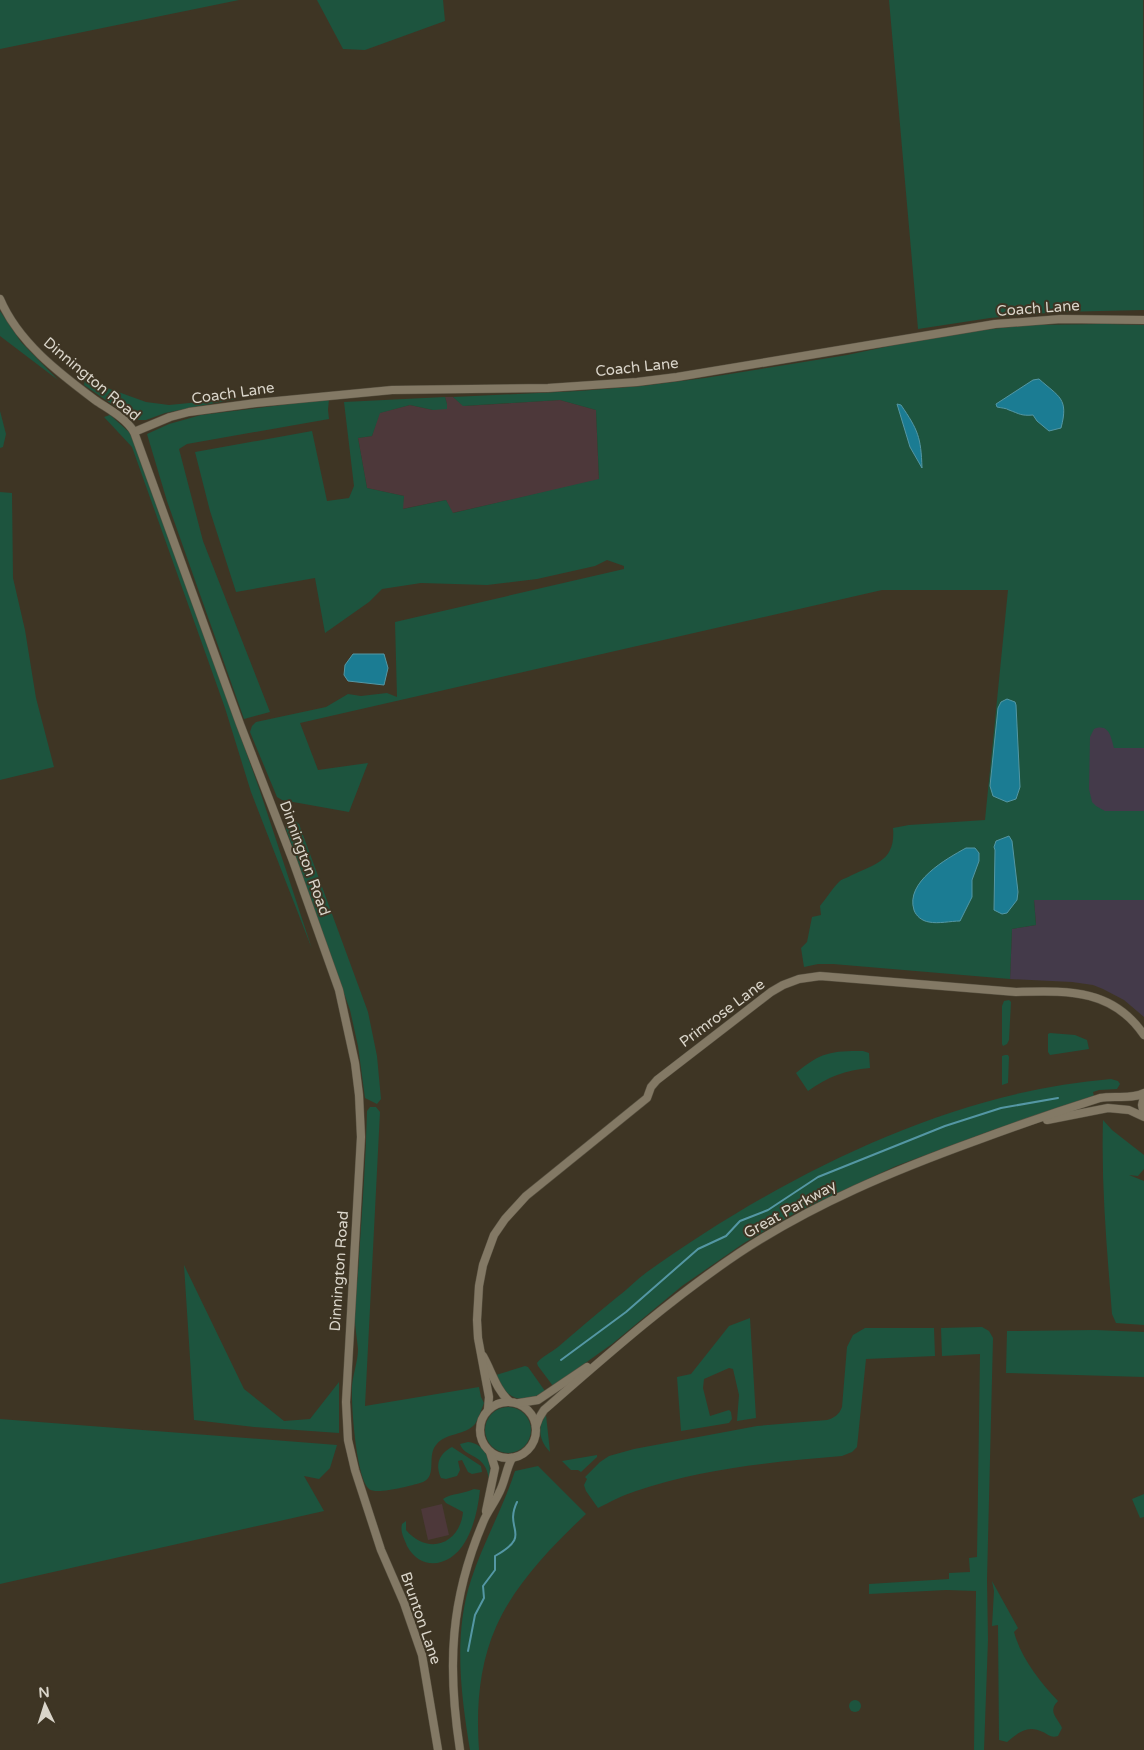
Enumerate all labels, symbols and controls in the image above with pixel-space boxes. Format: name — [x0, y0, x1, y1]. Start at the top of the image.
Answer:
street label: Coach Lane — [996, 296, 1080, 320]
street label: Dinnington Road — [40, 333, 144, 425]
street label: Coach Lane — [595, 354, 679, 380]
street label: Coach Lane — [190, 378, 276, 408]
street label: Dinnington Road — [276, 798, 334, 918]
street label: Primrose Lane — [676, 975, 768, 1051]
street label: Great Parkway — [740, 1176, 840, 1242]
street label: Dinnington Road — [326, 1210, 352, 1332]
street label: Brunton Lane — [397, 1569, 445, 1667]
north arrow — [20, 1680, 70, 1730]
text: N — [38, 1684, 50, 1701]

